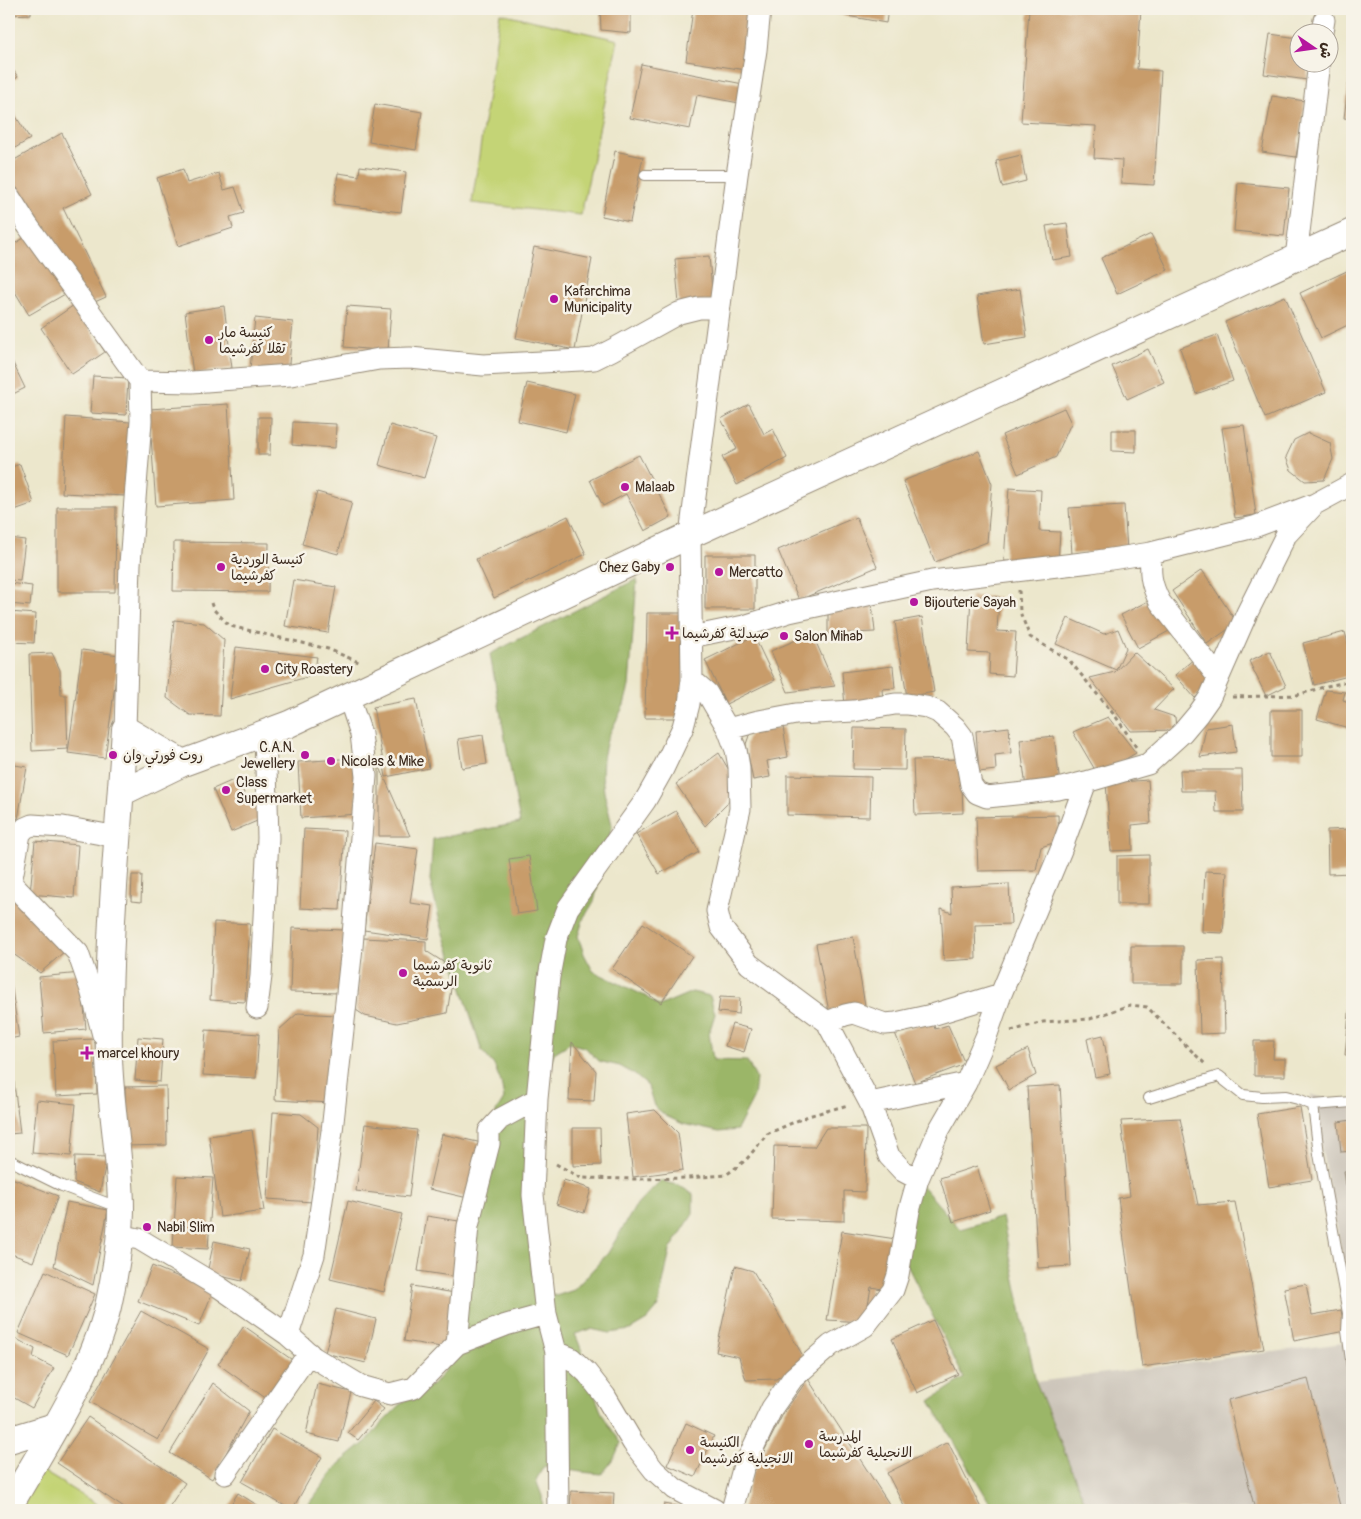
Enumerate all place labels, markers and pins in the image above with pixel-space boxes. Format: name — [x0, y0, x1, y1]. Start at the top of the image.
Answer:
place label: Kafarchima Municipality — [564, 283, 632, 316]
marker: Kafarchima Municipality — [548, 293, 560, 305]
place label: كنيسة مار تقلا كفرشيما — [218, 324, 287, 357]
marker: كنيسة مار تقلا كفرشيما — [203, 334, 215, 346]
place label: Malaab — [635, 479, 675, 496]
marker: Malaab — [619, 481, 631, 493]
place label: كنيسة الوردية كفرشيما — [231, 551, 305, 584]
place label: Chez Gaby — [599, 559, 660, 576]
marker: كنيسة الوردية كفرشيما — [215, 561, 227, 573]
marker: Chez Gaby — [664, 561, 676, 573]
place label: Mercatto — [729, 564, 783, 581]
marker: Mercatto — [713, 566, 725, 578]
place label: Bijouterie Sayah — [924, 594, 1016, 611]
marker: Bijouterie Sayah — [908, 596, 920, 608]
place label: صيدليّة كفرشيما — [682, 625, 769, 642]
marker: صيدليّة كفرشيما — [666, 627, 678, 639]
place label: Salon Mihab — [794, 628, 863, 645]
marker: Salon Mihab — [778, 630, 790, 642]
place label: City Roastery — [275, 661, 353, 678]
marker: City Roastery — [259, 663, 271, 675]
place label: C.A.N. Jewellery — [240, 739, 295, 772]
place label: روت فورتي وان — [123, 747, 203, 768]
marker: روت فورتي وان — [107, 749, 119, 761]
marker: C.A.N. Jewellery — [299, 749, 311, 761]
place label: Nicolas & Mike — [341, 753, 424, 770]
marker: Nicolas & Mike — [325, 755, 337, 767]
place label: Class Supermarket — [236, 774, 312, 807]
marker: Class Supermarket — [220, 784, 232, 796]
place label: ثانوية كفرشيما الرسمية — [413, 957, 492, 990]
marker: ثانوية كفرشيما الرسمية — [397, 967, 409, 979]
place label: marcel khoury — [97, 1045, 179, 1062]
marker: marcel khoury — [81, 1047, 93, 1059]
place label: Nabil Slim — [157, 1219, 215, 1236]
marker: Nabil Slim — [141, 1221, 153, 1233]
place label: المدرسة الانجيلية كفرشيما — [819, 1428, 912, 1461]
place label: الكنيسة الانجيلية كفرشيما — [700, 1434, 793, 1467]
marker: المدرسة الانجيلية كفرشيما — [803, 1438, 815, 1450]
marker: الكنيسة الانجيلية كفرشيما — [684, 1444, 696, 1456]

